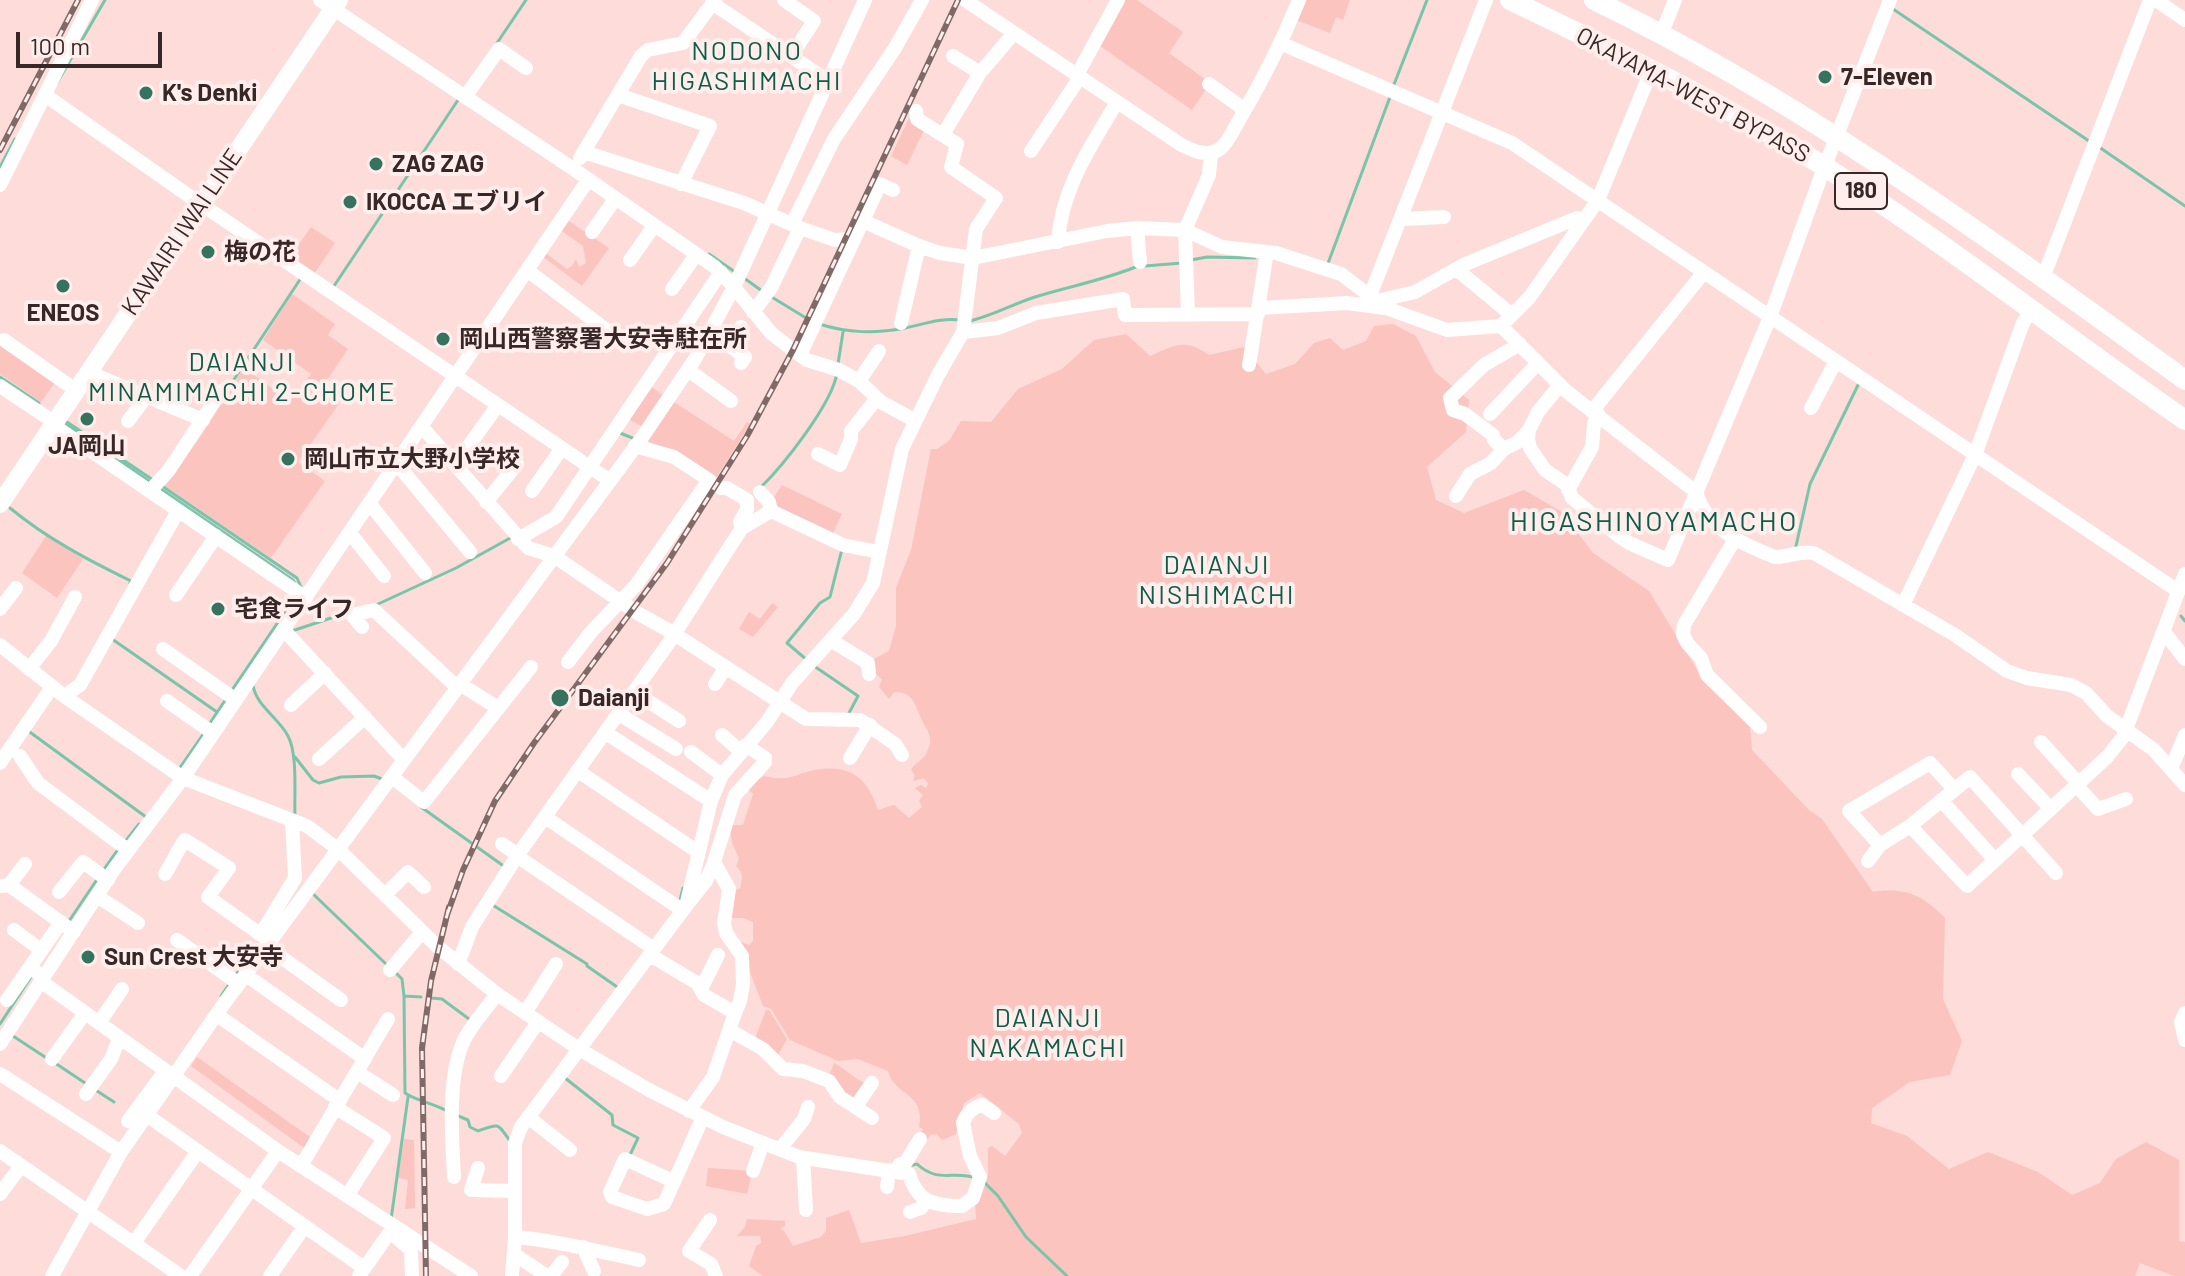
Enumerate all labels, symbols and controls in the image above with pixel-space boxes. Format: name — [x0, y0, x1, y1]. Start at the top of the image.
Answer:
scale bar — [20, 16, 166, 66]
street label: OKAYAMA-WEST BYPASS — [1571, 21, 1815, 169]
text: 100 m — [30, 31, 90, 60]
district label: NODONO HIGASHIMACHI — [652, 35, 842, 96]
place label: 7-Eleven — [1841, 63, 1933, 91]
marker: 7-Eleven — [1816, 68, 1834, 86]
place label: K's Denki — [162, 79, 257, 107]
marker: K's Denki — [137, 84, 155, 102]
street label: KAWAIRI IWAI LINE — [116, 143, 248, 321]
place label: ZAG ZAG — [392, 150, 484, 178]
marker: ZAG ZAG — [367, 155, 385, 173]
road number: 180 — [1835, 173, 1887, 209]
place label: IKOCCA エブリイ — [366, 188, 547, 216]
marker: IKOCCA エブリイ — [341, 193, 359, 211]
place label: 梅の花 — [224, 238, 296, 266]
marker: 梅の花 — [199, 243, 217, 261]
marker: ENEOS — [54, 277, 72, 295]
place label: ENEOS — [26, 299, 100, 327]
place label: 岡山西警察署大安寺駐在所 — [459, 325, 747, 353]
marker: 岡山西警察署大安寺駐在所 — [434, 330, 452, 348]
district label: DAIANJI MINAMIMACHI 2-CHOME — [88, 346, 396, 408]
marker: JA岡山 — [78, 410, 96, 428]
place label: JA岡山 — [48, 432, 126, 460]
place label: 岡山市立大野小学校 — [304, 445, 520, 473]
marker: 岡山市立大野小学校 — [279, 450, 297, 468]
district label: HIGASHINOYAMACHO — [1510, 505, 1798, 539]
district label: DAIANJI NISHIMACHI — [1139, 549, 1295, 610]
place label: 宅食ライフ — [234, 595, 354, 623]
marker: 宅食ライフ — [209, 600, 227, 618]
place label: Daianji — [578, 684, 650, 712]
marker: Daianji — [549, 687, 571, 709]
place label: Sun Crest 大安寺 — [104, 943, 284, 971]
marker: Sun Crest 大安寺 — [79, 948, 97, 966]
district label: DAIANJI NAKAMACHI — [969, 1002, 1127, 1064]

